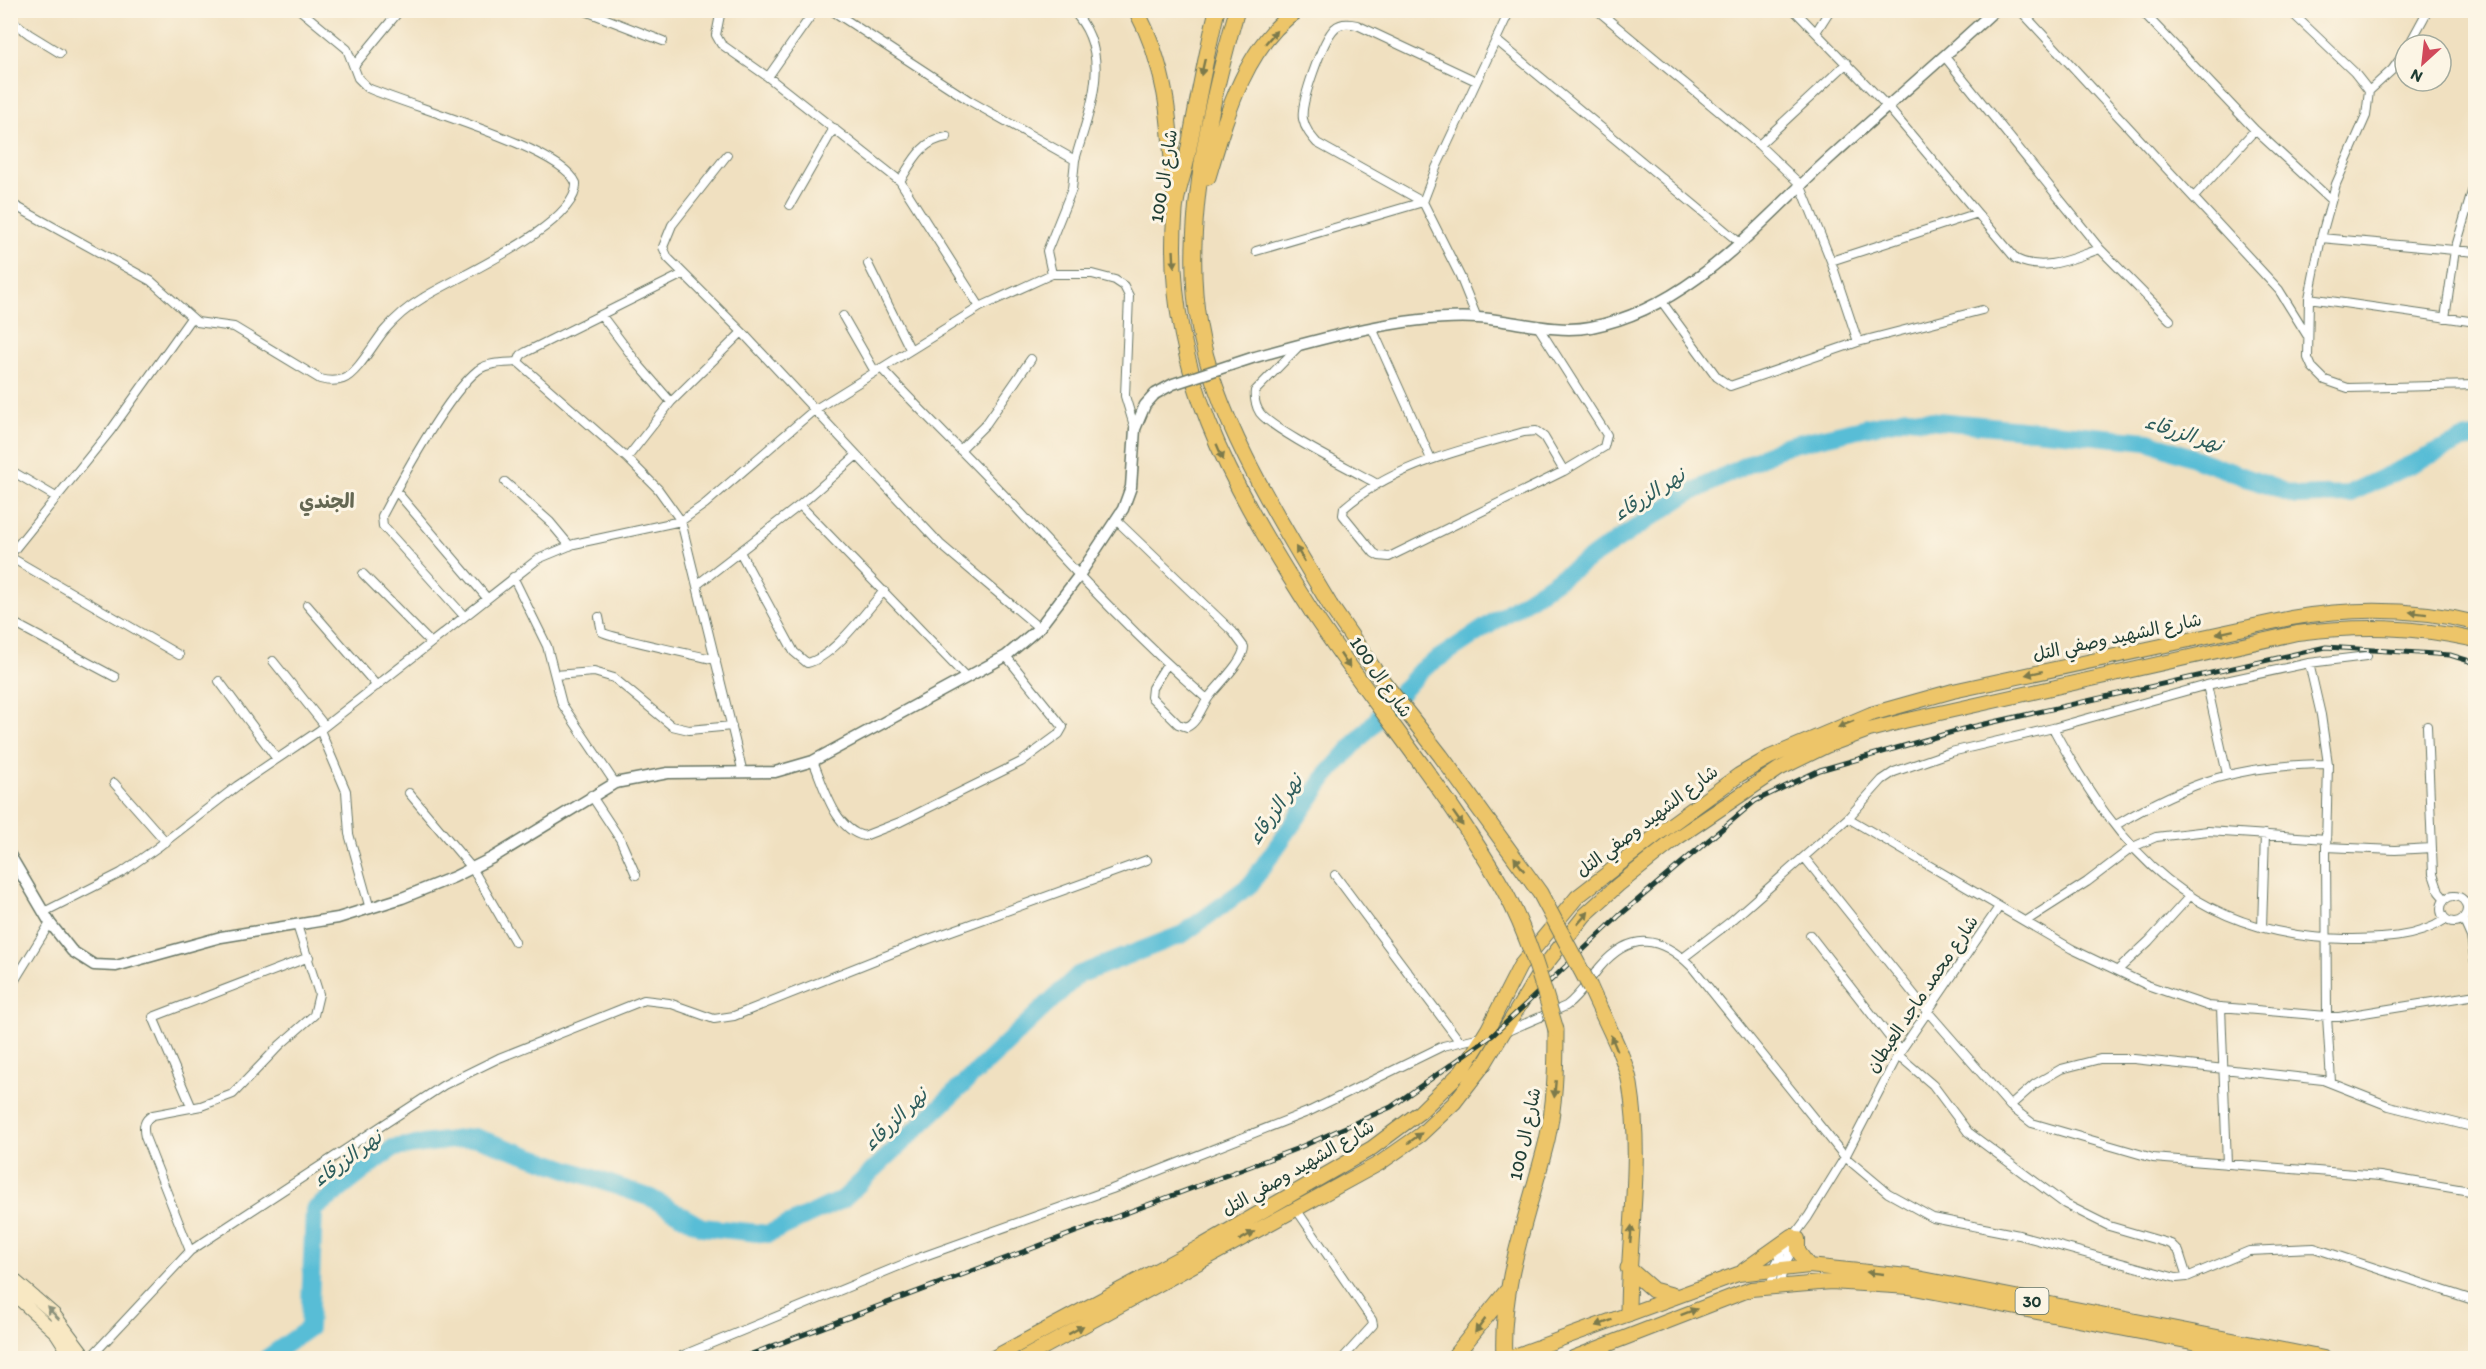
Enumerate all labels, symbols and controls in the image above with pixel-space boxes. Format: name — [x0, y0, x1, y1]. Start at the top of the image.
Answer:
one-way arrow — [1264, 30, 1277, 45]
north arrow — [2393, 33, 2453, 93]
one-way arrow — [1198, 58, 1208, 77]
text: N — [2407, 65, 2426, 87]
street label: شارع ال 100 — [1146, 128, 1183, 224]
one-way arrow — [1170, 250, 1179, 269]
water label: نهر الزرقاء — [2142, 409, 2228, 458]
one-way arrow — [1215, 443, 1224, 460]
water label: نهر الزرقاء — [1609, 461, 1691, 525]
district label: الجندي — [299, 489, 355, 517]
one-way arrow — [1294, 546, 1305, 562]
street label: شارع الشهيد وصفي التل — [2030, 608, 2205, 671]
one-way arrow — [2408, 609, 2427, 618]
one-way arrow — [2215, 628, 2234, 637]
street label: شارع ال 100 — [1344, 632, 1417, 722]
one-way arrow — [1339, 653, 1350, 669]
one-way arrow — [2024, 669, 2043, 678]
one-way arrow — [1837, 720, 1855, 729]
street label: شارع الشهيد وصفي التل — [1572, 760, 1725, 886]
water label: نهر الزرقاء — [1242, 767, 1309, 849]
one-way arrow — [1452, 811, 1464, 827]
one-way arrow — [1513, 856, 1525, 872]
one-way arrow — [1576, 911, 1589, 926]
street label: شارع محمد ماجد العيطان — [1861, 911, 1984, 1077]
one-way arrow — [1609, 1034, 1618, 1052]
one-way arrow — [1550, 1079, 1559, 1098]
water label: نهر الزرقاء — [858, 1081, 934, 1155]
street label: شارع ال 100 — [1504, 1086, 1547, 1183]
street label: شارع الشهيد وصفي التل — [1218, 1115, 1381, 1225]
water label: نهر الزرقاء — [308, 1123, 389, 1191]
one-way arrow — [1406, 1132, 1422, 1144]
one-way arrow — [1626, 1225, 1636, 1244]
one-way arrow — [1238, 1231, 1255, 1241]
one-way arrow — [1865, 1268, 1884, 1278]
road number: 30 — [2016, 1288, 2048, 1314]
one-way arrow — [46, 1307, 60, 1321]
one-way arrow — [1681, 1307, 1699, 1317]
one-way arrow — [1474, 1318, 1487, 1334]
one-way arrow — [1595, 1318, 1613, 1328]
one-way arrow — [1067, 1325, 1084, 1335]

